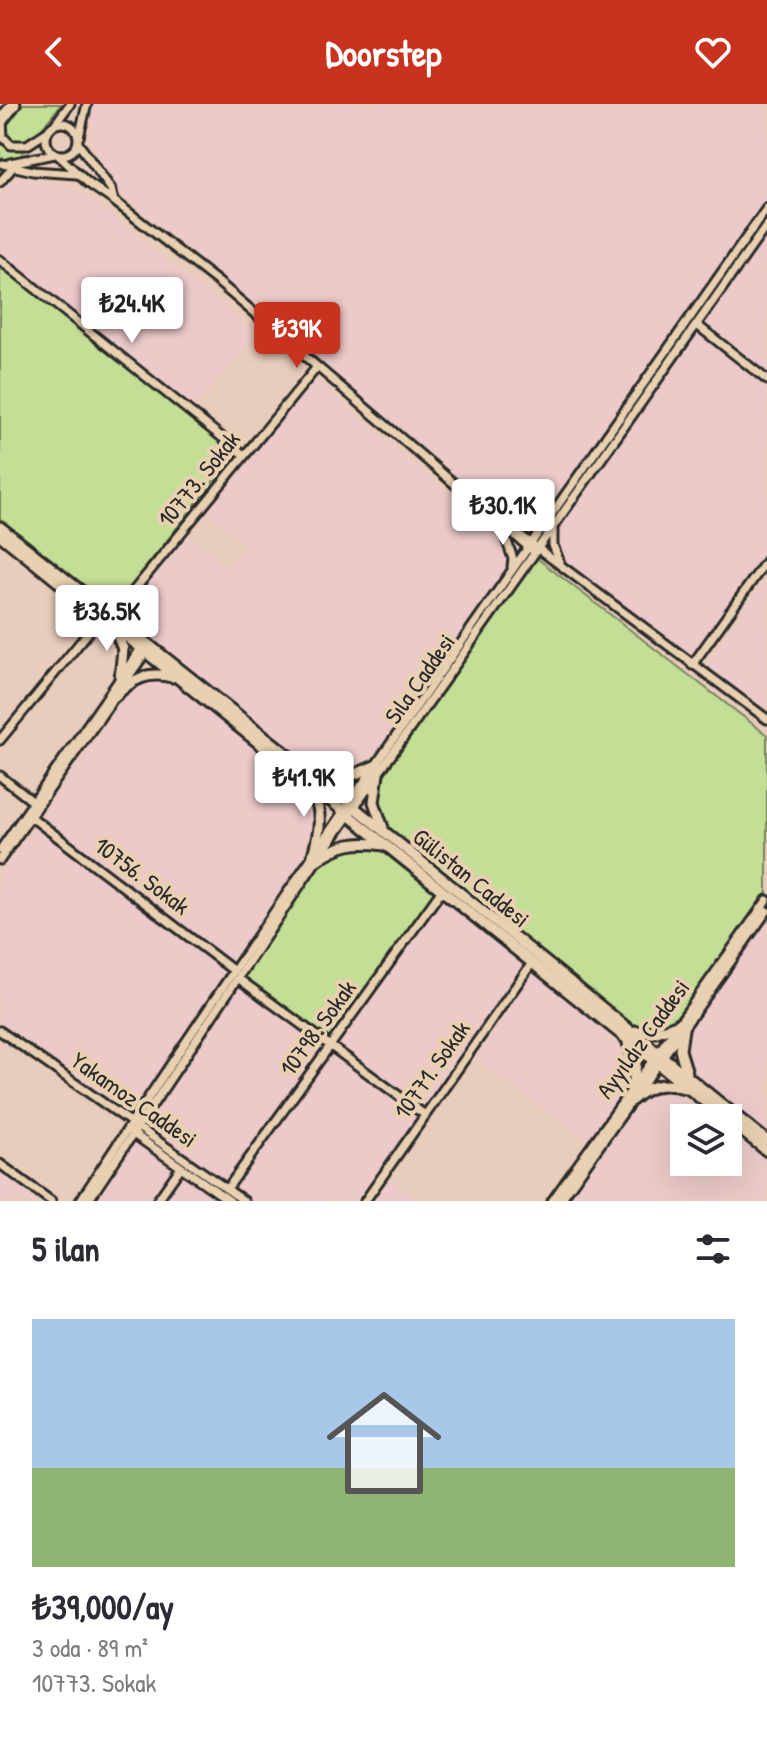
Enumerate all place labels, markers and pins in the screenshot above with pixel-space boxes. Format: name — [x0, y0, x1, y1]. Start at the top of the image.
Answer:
pin: ₺24.4K — [67, 277, 197, 345]
pin: ₺39K — [250, 302, 344, 370]
pin: ₺30.1K — [438, 479, 568, 547]
pin: ₺36.5K — [42, 585, 172, 653]
pin: ₺41.9K — [239, 751, 369, 819]

